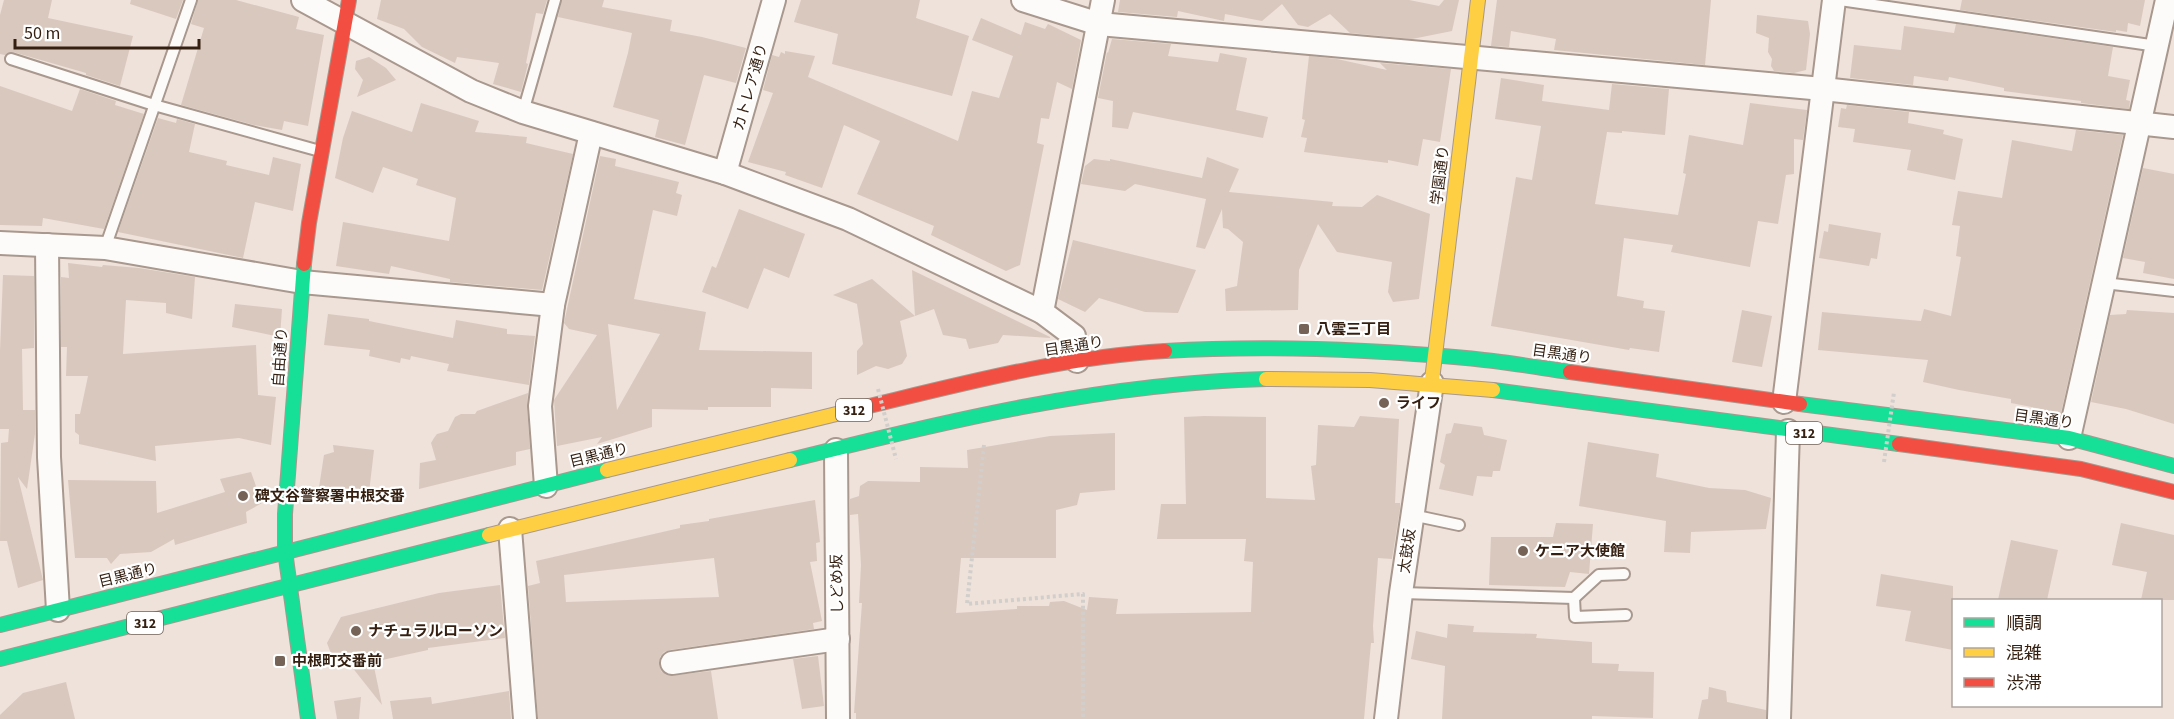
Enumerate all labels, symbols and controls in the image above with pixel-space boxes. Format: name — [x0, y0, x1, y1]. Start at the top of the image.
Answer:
scale bar — [15, 12, 200, 50]
text: 50 m — [24, 21, 60, 46]
street label: カトレア通り — [728, 41, 773, 133]
street label: 学園通り — [1426, 144, 1455, 206]
place label: 八雲三丁目 — [1316, 319, 1391, 340]
marker: 八雲三丁目 — [1297, 322, 1311, 336]
street label: 自由通り — [268, 326, 293, 388]
street label: 目黒通り — [1043, 331, 1105, 362]
street label: 目黒通り — [1531, 340, 1593, 369]
place label: ライフ — [1396, 393, 1441, 414]
marker: ライフ — [1377, 396, 1391, 410]
road number: 312 — [836, 399, 872, 421]
street label: 目黒通り — [2013, 405, 2075, 434]
road number: 312 — [1786, 422, 1822, 444]
street label: 目黒通り — [567, 438, 631, 473]
place label: 碑文谷警察署中根交番 — [254, 486, 405, 507]
marker: 碑文谷警察署中根交番 — [236, 489, 250, 503]
street label: 太鼓坂 — [1394, 527, 1421, 575]
place label: ケニア大使館 — [1535, 541, 1625, 562]
marker: ケニア大使館 — [1516, 544, 1530, 558]
street label: しどめ坂 — [826, 554, 849, 614]
street label: 目黒通り — [96, 558, 160, 593]
legend — [1952, 599, 2162, 707]
text: 順調 — [2006, 611, 2042, 636]
road number: 312 — [127, 612, 163, 634]
place label: ナチュラルローソン — [368, 621, 503, 642]
marker: ナチュラルローソン — [349, 624, 363, 638]
text: 混雑 — [2006, 641, 2042, 666]
place label: 中根町交番前 — [292, 651, 382, 672]
marker: 中根町交番前 — [273, 654, 287, 668]
text: 渋滞 — [2006, 671, 2042, 696]

